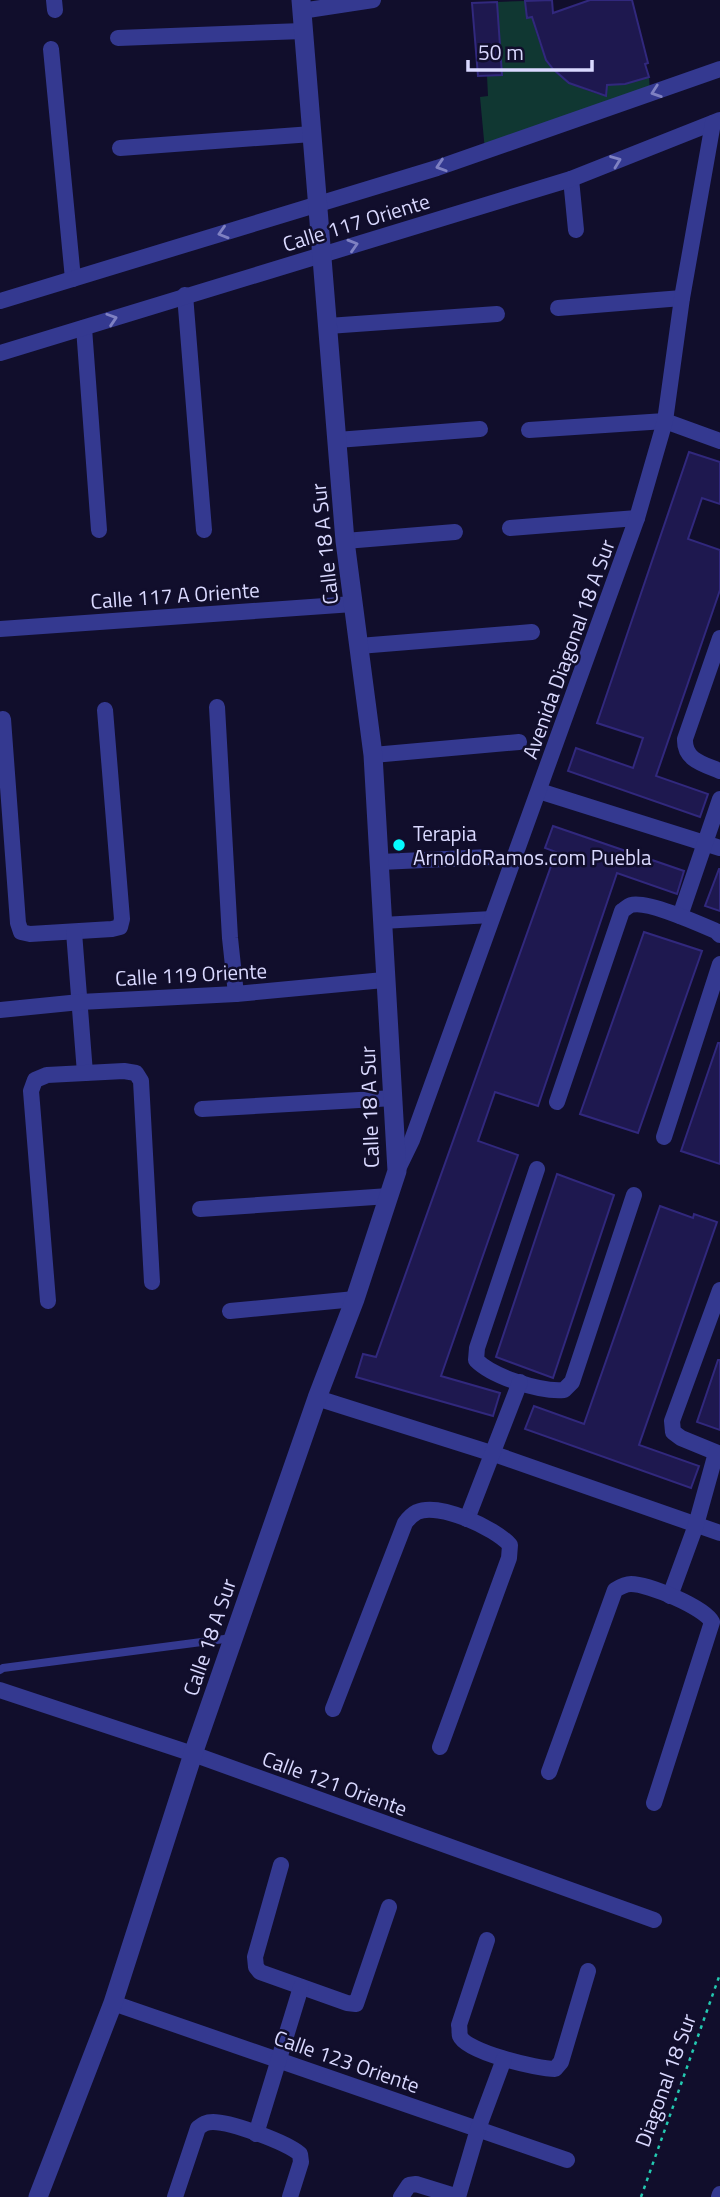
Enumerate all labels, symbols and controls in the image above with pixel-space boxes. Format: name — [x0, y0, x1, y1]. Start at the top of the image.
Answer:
scale bar — [468, 28, 592, 72]
text: 50 m — [478, 36, 524, 68]
one-way arrow — [650, 84, 662, 98]
one-way arrow — [610, 155, 622, 169]
one-way arrow — [435, 158, 447, 172]
street label: Calle 117 Oriente — [279, 184, 433, 260]
one-way arrow — [217, 225, 230, 239]
one-way arrow — [346, 239, 359, 253]
one-way arrow — [106, 312, 118, 327]
street label: Calle 18 A Sur — [302, 482, 346, 606]
street label: Avenida Diagonal 18 A Sur — [513, 535, 623, 763]
street label: Calle 117 A Oriente — [89, 573, 261, 617]
place label: Terapia ArnoldoRamos.com Puebla — [413, 817, 652, 873]
marker: Terapia ArnoldoRamos.com Puebla — [391, 837, 407, 853]
street label: Calle 119 Oriente — [114, 954, 268, 994]
street label: Calle 18 A Sur — [351, 1046, 387, 1168]
street label: Calle 18 A Sur — [174, 1574, 244, 1700]
street label: Calle 121 Oriente — [258, 1742, 412, 1824]
street label: Diagonal 18 Sur — [626, 2009, 704, 2151]
street label: Calle 123 Oriente — [270, 2021, 424, 2101]

